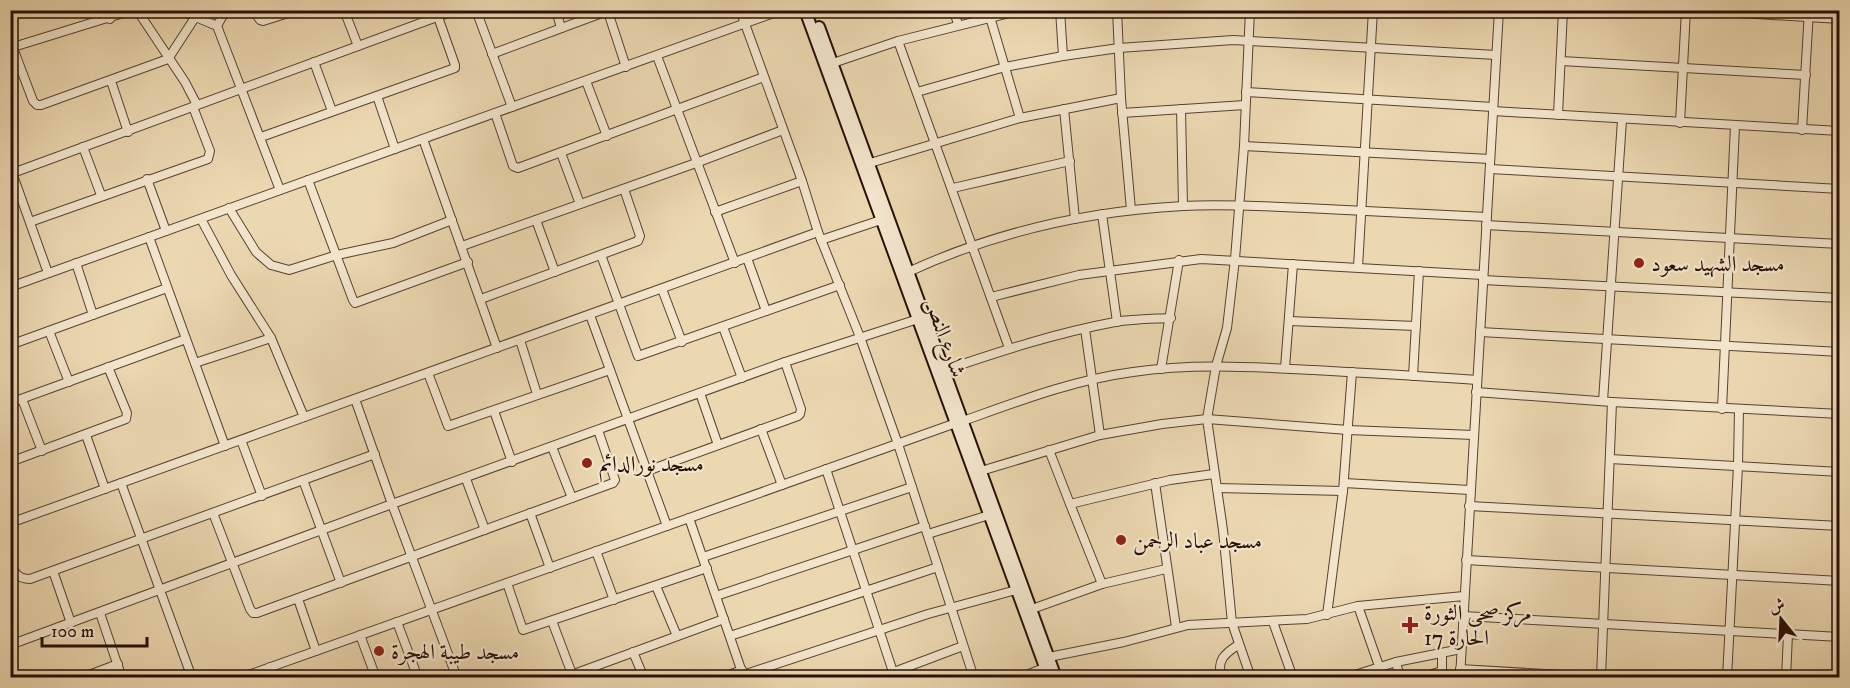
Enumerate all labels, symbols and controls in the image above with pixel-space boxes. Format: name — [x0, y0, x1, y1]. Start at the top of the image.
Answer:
place label: مسجد الشهيد سعود — [1651, 251, 1784, 278]
marker: مسجد الشهيد سعود — [1632, 256, 1646, 270]
street label: شارع النص — [914, 294, 971, 382]
place label: مسجد نورالدائم — [599, 451, 704, 483]
marker: مسجد نورالدائم — [580, 456, 594, 470]
place label: مسجد عباد الرحمن — [1133, 528, 1262, 556]
marker: مسجد عباد الرحمن — [1114, 533, 1128, 547]
north arrow — [1751, 589, 1811, 649]
text: ش — [1766, 594, 1787, 618]
place label: مركز صحي الثورة الحارة 17 — [1424, 600, 1532, 652]
scale bar — [42, 610, 147, 648]
marker: مركز صحي الثورة الحارة 17 — [1401, 616, 1419, 634]
text: 100 m — [51, 621, 94, 643]
place label: مسجد طيبة الهجرة — [391, 639, 519, 666]
marker: مسجد طيبة الهجرة — [372, 644, 386, 658]

